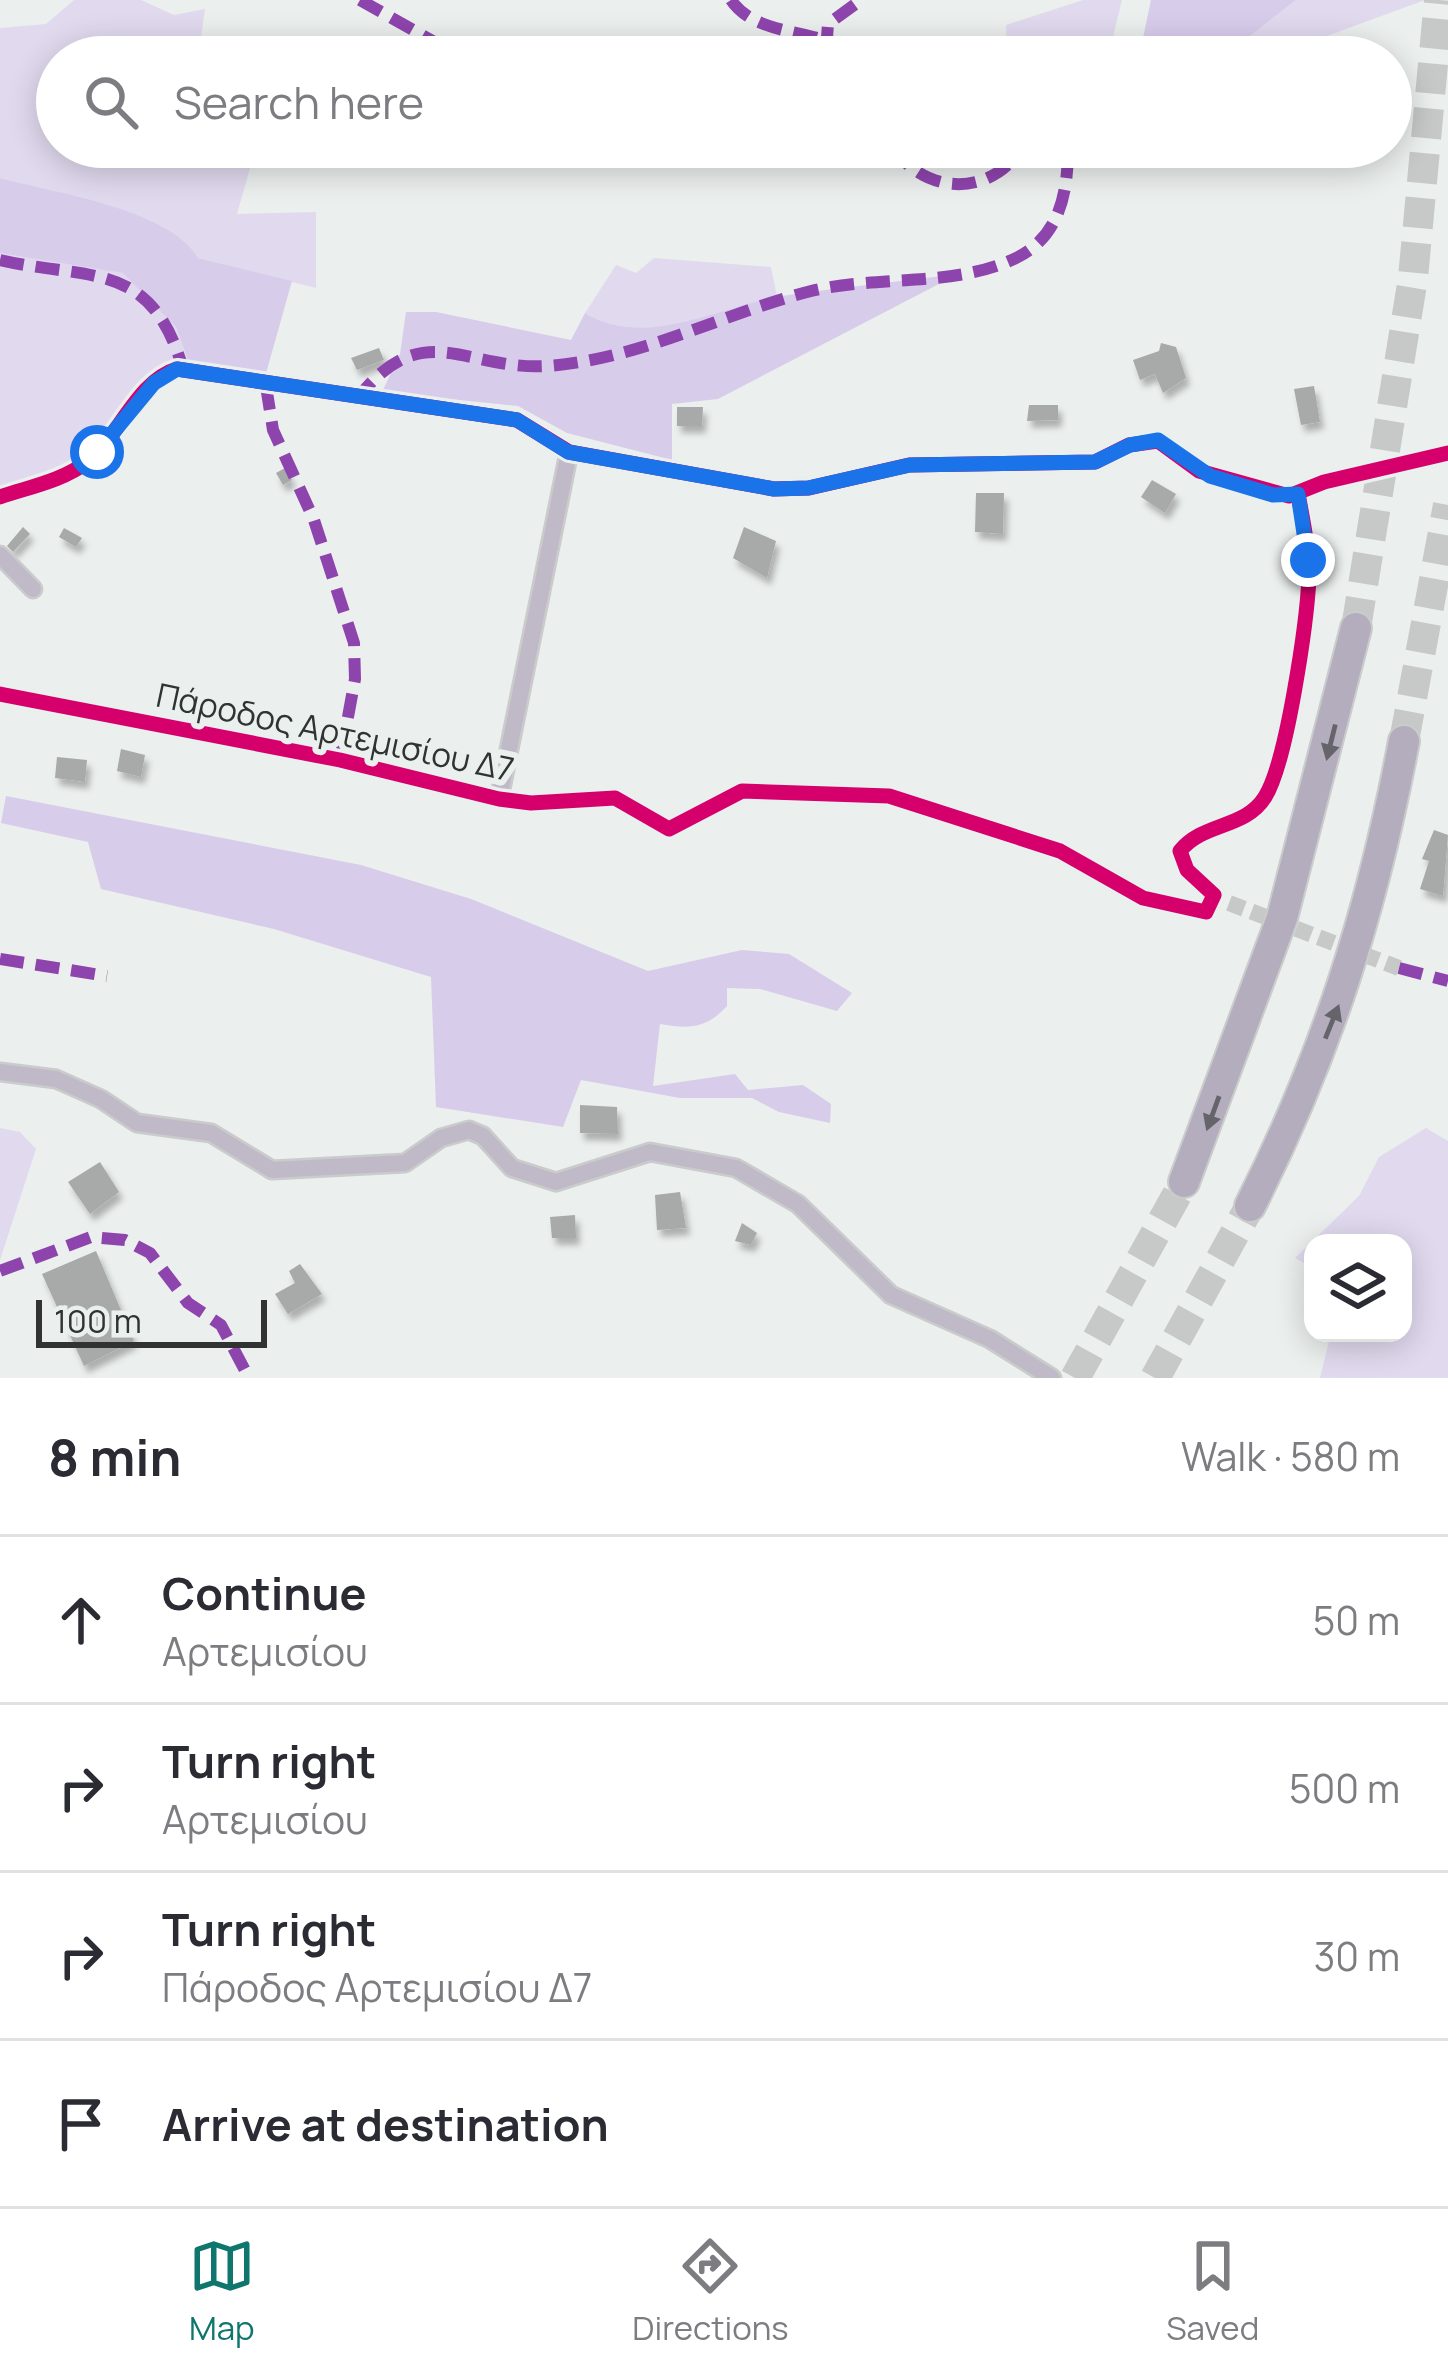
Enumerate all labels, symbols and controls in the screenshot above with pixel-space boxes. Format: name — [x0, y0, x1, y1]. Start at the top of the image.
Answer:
search box — [36, 36, 1412, 168]
icon: search — [78, 69, 144, 135]
text: Search here — [174, 71, 424, 133]
route start — [70, 425, 124, 479]
route end — [1281, 533, 1335, 587]
street label: Πάροδος Αρτεμισίου Δ7 — [152, 672, 518, 791]
one-way arrow — [1321, 723, 1340, 760]
one-way arrow — [1323, 1004, 1342, 1040]
one-way arrow — [1203, 1095, 1221, 1131]
map controls — [1304, 1234, 1412, 1342]
button: layers — [1304, 1234, 1412, 1342]
scale bar — [36, 1294, 267, 1347]
text: 100 m — [54, 1298, 142, 1343]
text: 8 min — [48, 1422, 182, 1491]
text: Walk · 580 m — [1181, 1429, 1400, 1483]
text: Continue — [162, 1562, 367, 1624]
icon: ahead — [48, 1587, 114, 1653]
text: 50 m — [1313, 1593, 1400, 1647]
text: Αρτεμισίου — [162, 1624, 368, 1678]
text: Turn right — [162, 1730, 376, 1792]
icon: right — [48, 1755, 114, 1821]
text: 500 m — [1289, 1761, 1400, 1815]
text: Αρτεμισίου — [162, 1792, 368, 1846]
text: Turn right — [162, 1898, 376, 1960]
icon: right — [48, 1923, 114, 1989]
text: 30 m — [1314, 1929, 1400, 1983]
text: Πάροδος Αρτεμισίου Δ7 — [162, 1960, 592, 2014]
icon: arrive — [48, 2091, 114, 2157]
text: Arrive at destination — [162, 2093, 609, 2155]
tab: Map — [189, 2233, 255, 2350]
tab: Directions — [632, 2233, 789, 2350]
tab: Saved — [1166, 2233, 1259, 2350]

